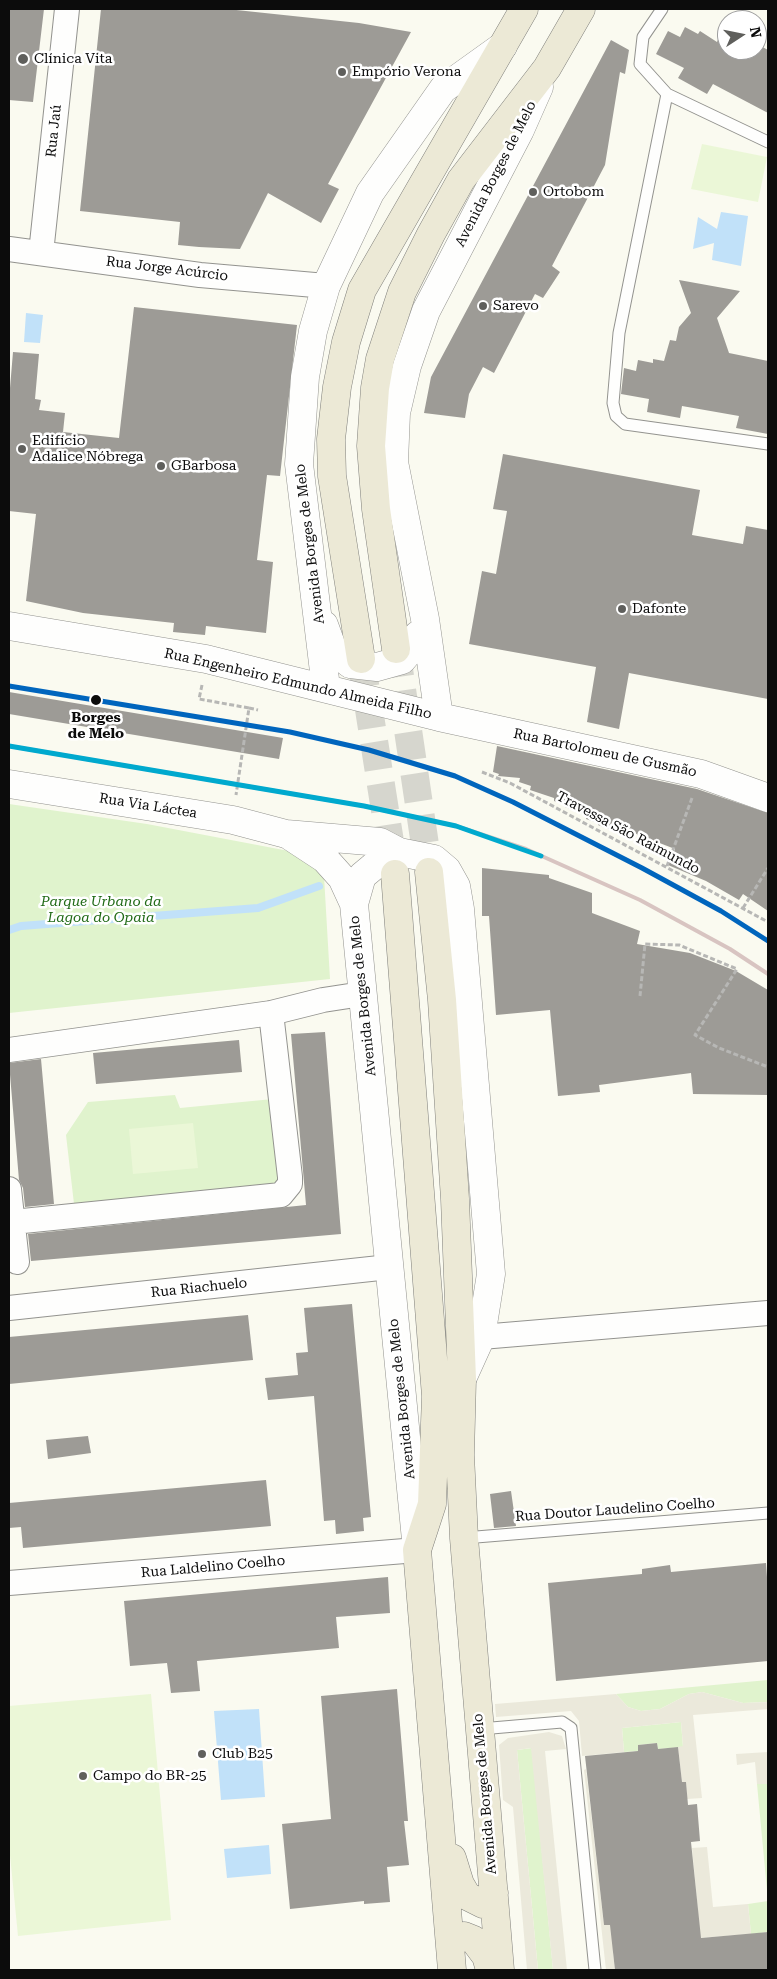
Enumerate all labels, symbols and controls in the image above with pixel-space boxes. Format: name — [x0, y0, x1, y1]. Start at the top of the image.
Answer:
north arrow — [717, 10, 767, 60]
text: N — [747, 26, 765, 39]
place label: Clínica Vita — [34, 51, 112, 67]
marker: Clínica Vita — [16, 52, 30, 66]
place label: Empório Verona — [352, 64, 461, 80]
marker: Empório Verona — [336, 66, 348, 78]
street label: Avenida Borges de Melo — [452, 98, 540, 250]
street label: Rua Jaú — [43, 104, 65, 158]
place label: Ortobom — [543, 184, 604, 200]
marker: Ortobom — [527, 186, 539, 198]
street label: Rua Jorge Acúrcio — [105, 253, 229, 285]
place label: Sarevo — [493, 298, 539, 314]
marker: Sarevo — [477, 300, 489, 312]
place label: Edifício Adalice Nóbrega — [32, 433, 143, 466]
marker: Edifício Adalice Nóbrega — [16, 443, 28, 455]
place label: GBarbosa — [171, 458, 236, 474]
marker: GBarbosa — [155, 460, 167, 472]
street label: Avenida Borges de Melo — [292, 463, 328, 625]
place label: Dafonte — [632, 601, 686, 617]
marker: Dafonte — [616, 603, 628, 615]
street label: Rua Engenheiro Edmundo Almeida Filho — [163, 645, 433, 723]
marker: Borges de Melo — [89, 693, 103, 707]
place label: Borges de Melo — [68, 710, 124, 742]
street label: Rua Bartolomeu de Gusmão — [512, 725, 698, 781]
street label: Travessa São Raimundo — [553, 788, 703, 878]
street label: Rua Via Láctea — [98, 790, 198, 822]
park label: Parque Urbano da Lagoa do Opaia — [41, 894, 161, 926]
street label: Avenida Borges de Melo — [346, 915, 380, 1077]
street label: Rua Riachuelo — [150, 1275, 248, 1301]
street label: Avenida Borges de Melo — [385, 1318, 419, 1480]
street label: Rua Doutor Laudelino Coelho — [515, 1495, 715, 1525]
street label: Rua Laldelino Coelho — [140, 1552, 286, 1582]
street label: Avenida Borges de Melo — [470, 1713, 500, 1875]
place label: Club B25 — [212, 1746, 273, 1762]
marker: Club B25 — [196, 1748, 208, 1760]
place label: Campo do BR-25 — [93, 1768, 206, 1784]
marker: Campo do BR-25 — [77, 1770, 89, 1782]

